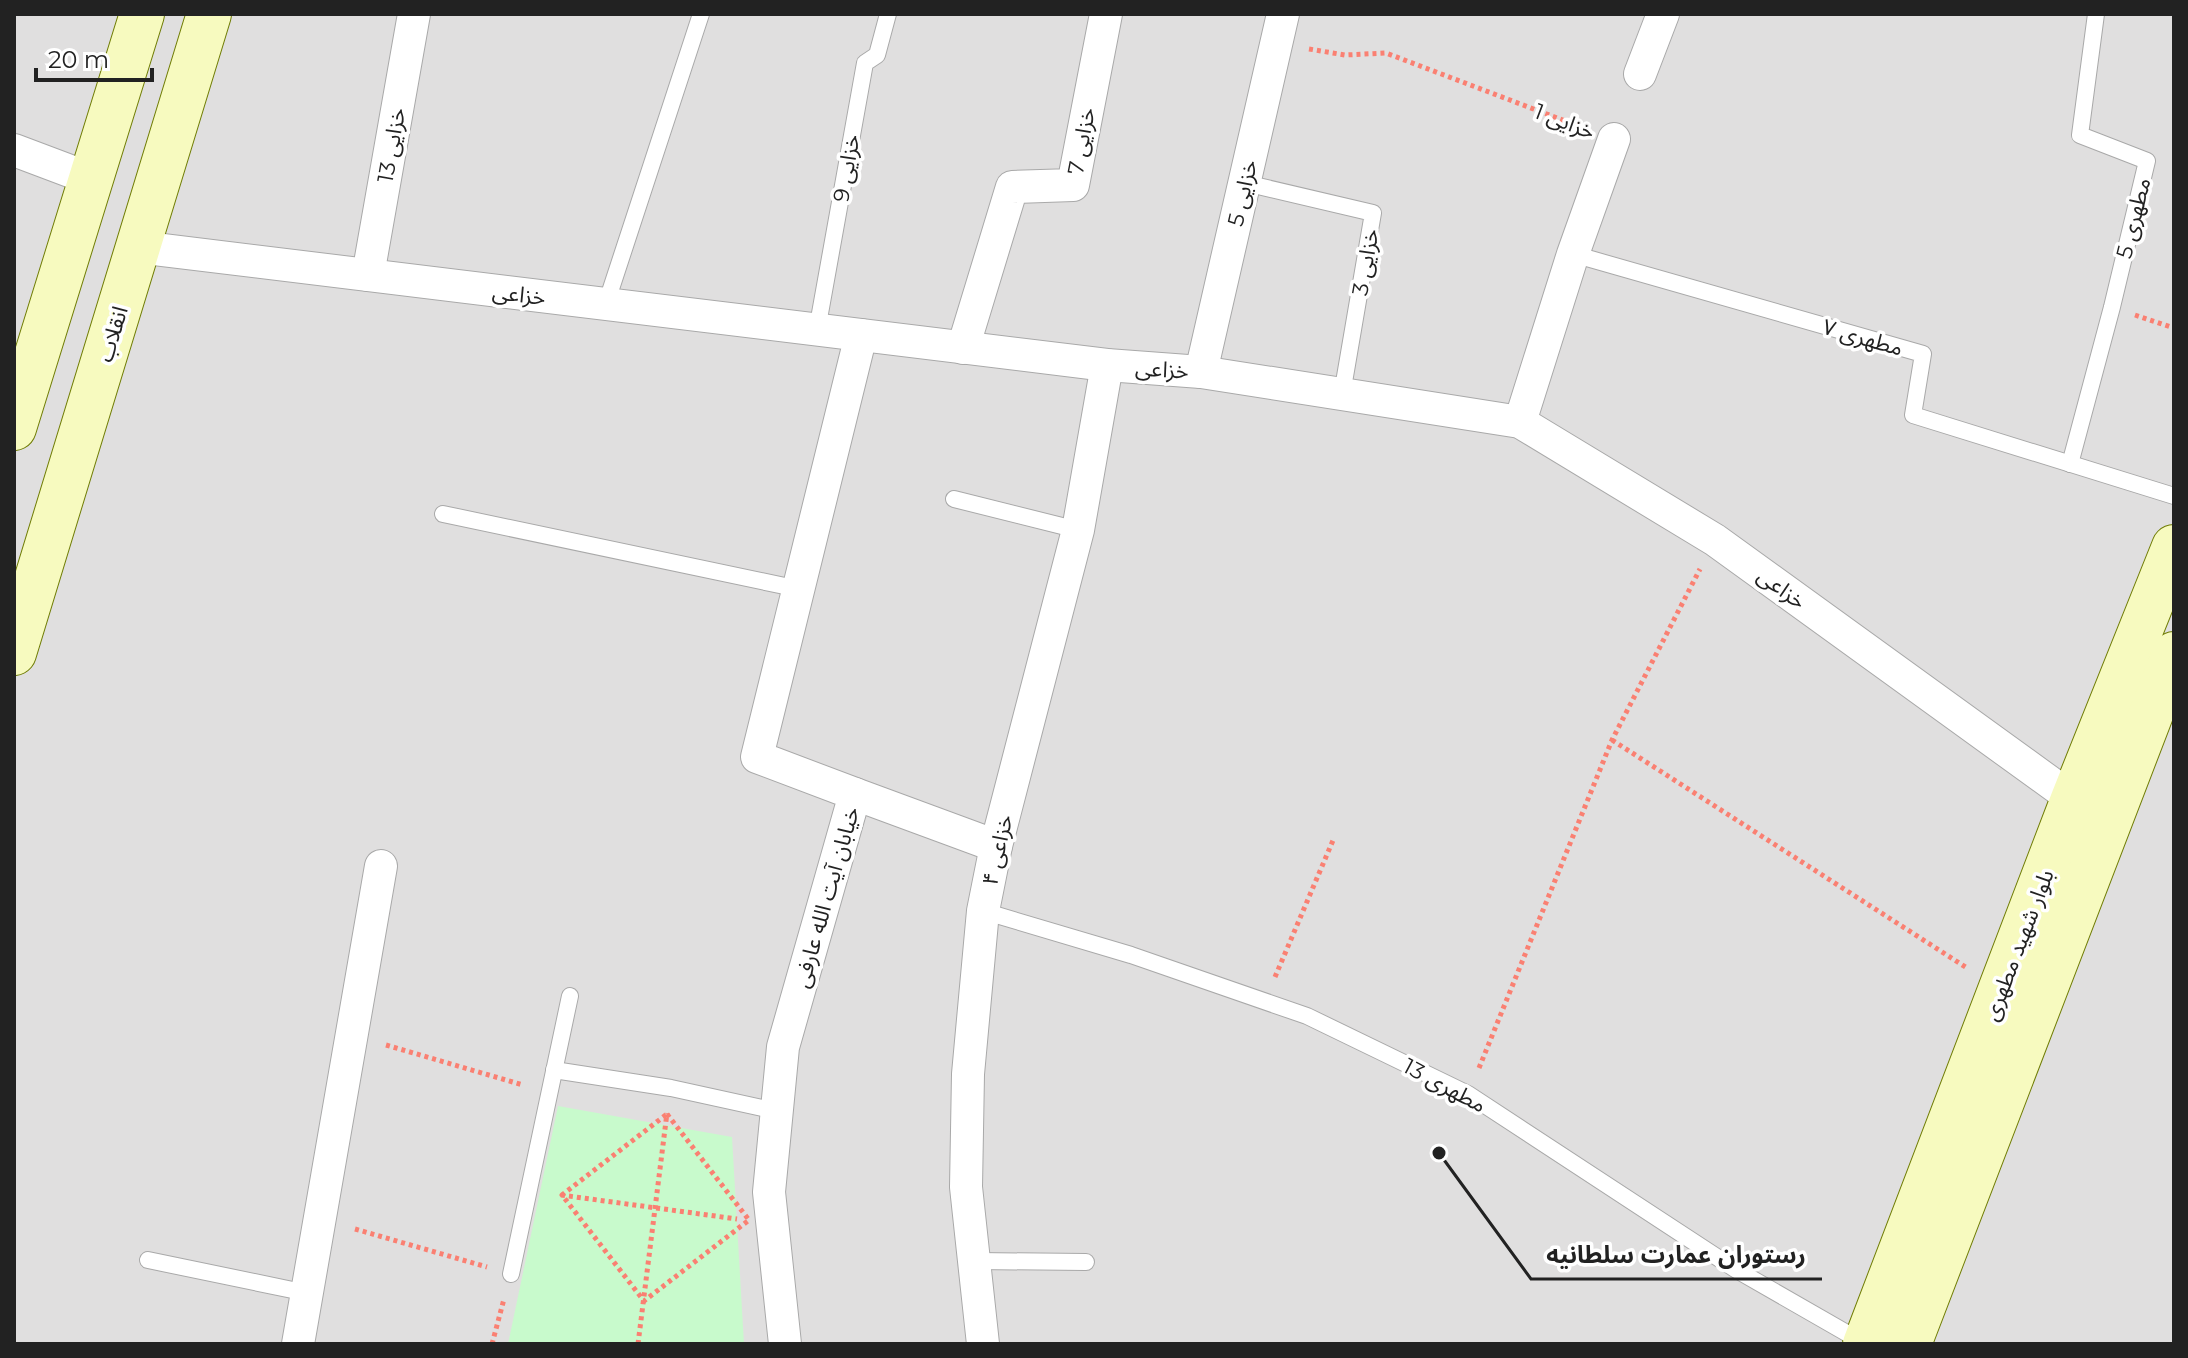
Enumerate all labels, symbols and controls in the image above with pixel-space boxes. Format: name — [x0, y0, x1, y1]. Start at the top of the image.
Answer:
scale bar — [36, 32, 152, 82]
text: 20 m — [48, 45, 109, 74]
street label: خزایی 1 — [1531, 98, 1599, 145]
street label: خزایی 7 — [1062, 105, 1101, 177]
street label: خزایی 13 — [372, 106, 411, 184]
street label: خزایی 9 — [827, 132, 866, 204]
street label: خزایی 5 — [1222, 157, 1263, 229]
street label: مطهری 5 — [2110, 175, 2157, 261]
street label: خزایی 3 — [1346, 227, 1385, 298]
street label: خزاعی — [491, 278, 547, 311]
street label: انقلاب — [91, 303, 134, 365]
street label: مطهری ۷ — [1820, 313, 1906, 362]
street label: خزاعی — [1134, 354, 1190, 385]
street label: خزاعی — [1752, 562, 1811, 615]
street label: خیابان آیت الله عارفی — [788, 803, 865, 991]
street label: خزاعی ۴ — [976, 812, 1019, 888]
street label: بلوار شهید مطهری — [1977, 866, 2060, 1025]
street label: مطهری 13 — [1399, 1052, 1491, 1118]
callout: رستوران عمارت سلطانیه — [1531, 1231, 1822, 1279]
text: رستوران عمارت سلطانیه — [1546, 1240, 1806, 1269]

